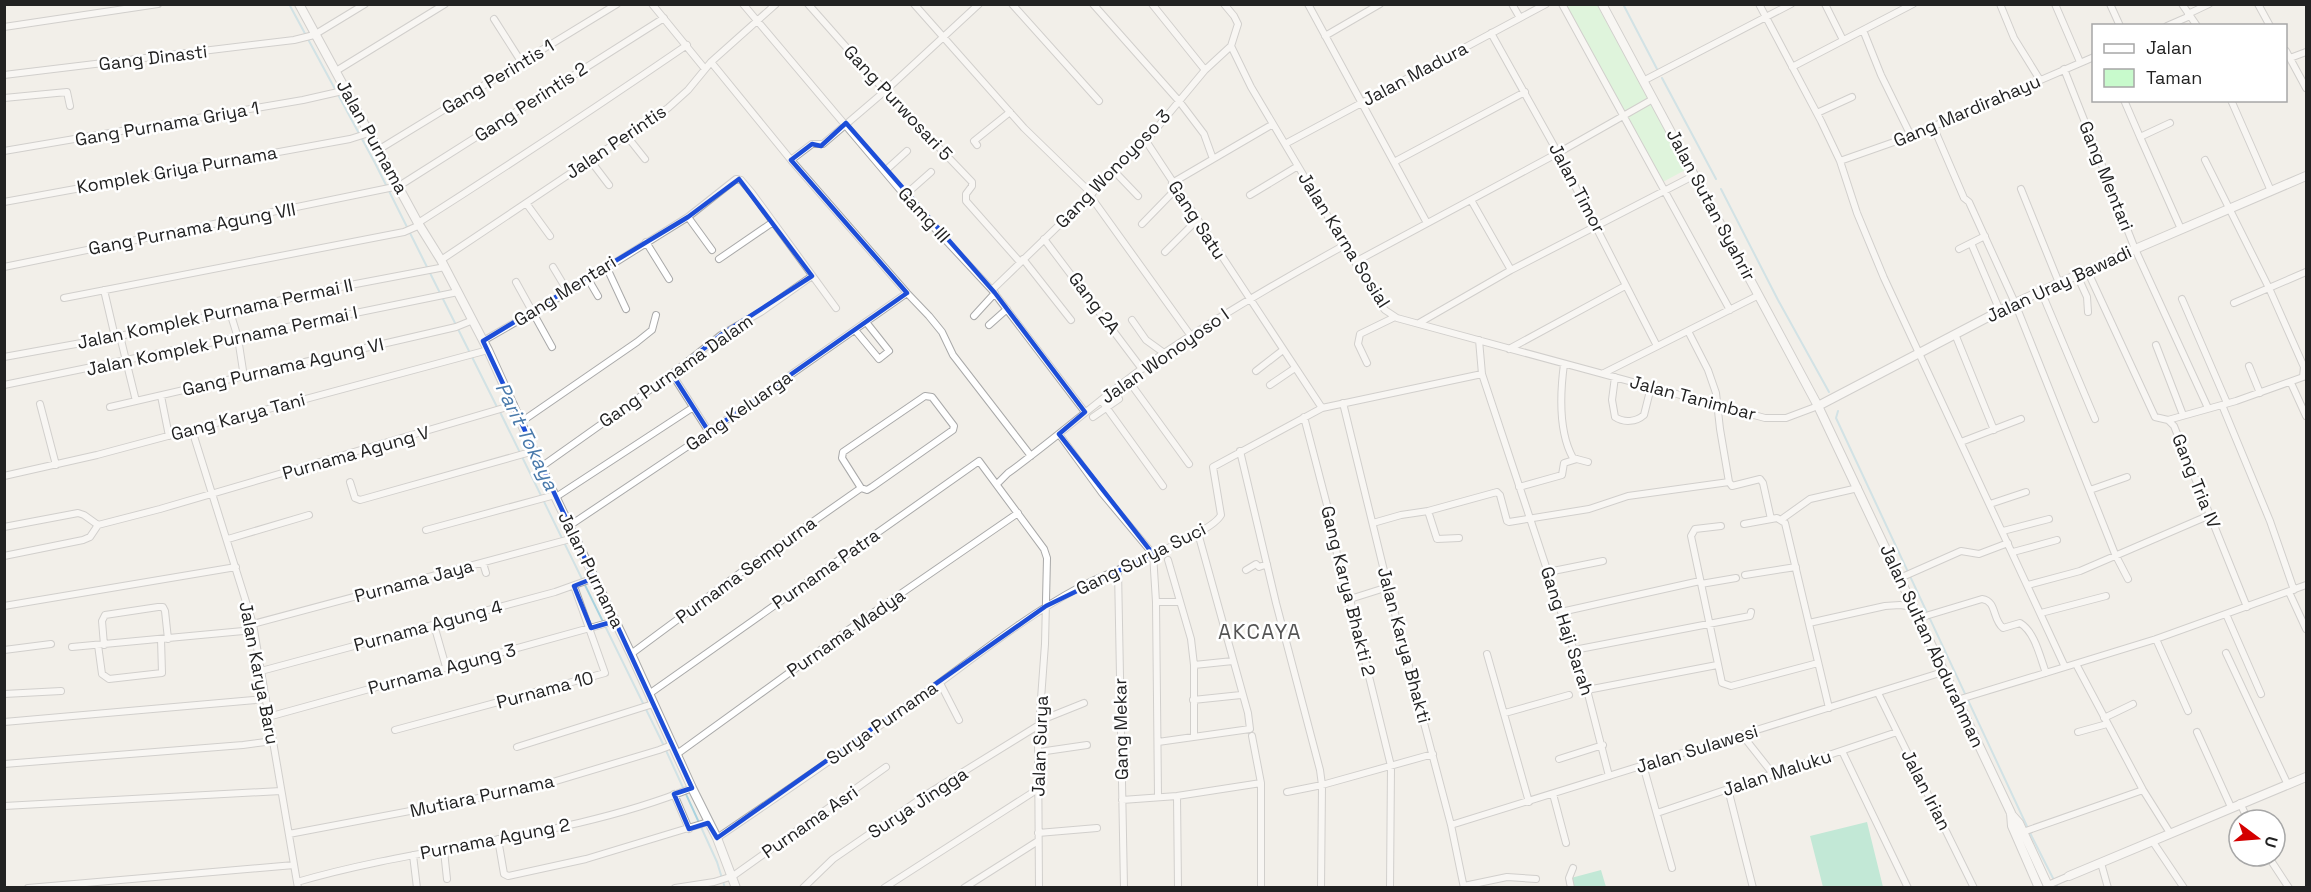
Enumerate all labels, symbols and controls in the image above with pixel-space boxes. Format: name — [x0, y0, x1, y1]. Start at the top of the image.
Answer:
legend — [2092, 24, 2287, 102]
street label: Gang Perintis 1 — [437, 34, 558, 119]
street label: Jalan Madura — [1358, 36, 1471, 111]
text: Jalan — [2146, 36, 2192, 59]
street label: Gang Dinasti — [97, 39, 208, 76]
street label: Gang Purwosari 5 — [839, 40, 958, 165]
street label: Gang Perintis 2 — [470, 56, 592, 147]
text: Taman — [2146, 66, 2202, 89]
street label: Gang Mardirahayu — [1890, 69, 2044, 152]
street label: Jalan Purnama — [332, 76, 413, 198]
street label: Gang Purnama Griya 1 — [73, 96, 261, 151]
street label: Jalan Perintis — [561, 100, 670, 184]
street label: Gang Wonoyoso 3 — [1050, 104, 1175, 233]
street label: Gang Mentari — [2074, 118, 2139, 234]
street label: Jalan Sutan Syahrir — [1662, 125, 1761, 285]
street label: Jalan Timor — [1544, 139, 1611, 237]
street label: Komplek Griya Purnama — [75, 141, 279, 198]
street label: Jalan Karna Sosial — [1293, 168, 1395, 312]
street label: Gang Satu — [1163, 176, 1231, 264]
street label: Gamg III — [893, 182, 955, 247]
street label: Gang Purnama Agung VII — [86, 197, 297, 260]
street label: Jalan Uray Bawadi — [1982, 240, 2135, 327]
street label: Gang Mentari — [509, 250, 620, 331]
street label: Gang 2A — [1064, 267, 1125, 338]
street label: Jalan Komplek Purnama Permai II — [75, 274, 355, 354]
street label: Jalan Komplek Purnama Permai I — [84, 302, 360, 380]
street label: Jalan Wonoyoso I — [1096, 303, 1233, 408]
street label: Gang Purnama Dalam — [594, 309, 757, 432]
street label: Gang Purnama Agung VI — [180, 332, 386, 401]
street label: Gang Keluarga — [681, 365, 796, 456]
street label: Jalan Tanimbar — [1628, 370, 1759, 425]
water label: Parit Tokaya — [490, 378, 565, 495]
street label: Gang Karya Tani — [168, 388, 307, 445]
street label: Purnama Agung V — [280, 420, 432, 485]
street label: Gang Tria IV — [2167, 430, 2226, 531]
street label: Gang Karya Bhakti 2 — [1316, 503, 1381, 678]
street label: Jalan Purnama — [553, 508, 630, 632]
street label: Purnama Sempurna — [671, 511, 821, 628]
street label: Gang Surya Suci — [1072, 517, 1209, 600]
street label: Purnama Patra — [768, 523, 884, 614]
street label: Jalan Sultan Abdurahman — [1875, 540, 1990, 751]
street label: Purnama Jaya — [352, 554, 476, 607]
street label: Gang Haji Sarah — [1536, 563, 1599, 698]
street label: Jalan Karya Bhakti — [1373, 564, 1436, 725]
street label: Purnama Madya — [782, 583, 909, 682]
street label: Purnama Agung 4 — [351, 595, 505, 656]
street label: Jalan Karya Baru — [234, 599, 285, 746]
district label: AKCAYA — [1218, 618, 1302, 645]
street label: Purnama Agung 3 — [365, 638, 518, 699]
street label: Purnama 10 — [494, 666, 596, 714]
street label: Surya Purnama — [822, 676, 942, 769]
street label: Gang Mekar — [1108, 677, 1133, 780]
street label: Jalan Surya — [1026, 695, 1053, 797]
street label: Jalan Sulawesi — [1633, 719, 1761, 778]
street label: Jalan Maluku — [1720, 744, 1834, 801]
street label: Jalan Irian — [1896, 745, 1957, 834]
street label: Surya Jingga — [863, 762, 972, 843]
street label: Mutiara Purnama — [408, 769, 556, 822]
street label: Purnama Asri — [757, 780, 862, 863]
north arrow — [2227, 808, 2287, 868]
street label: Purnama Agung 2 — [418, 813, 572, 864]
text: U — [2259, 834, 2283, 850]

